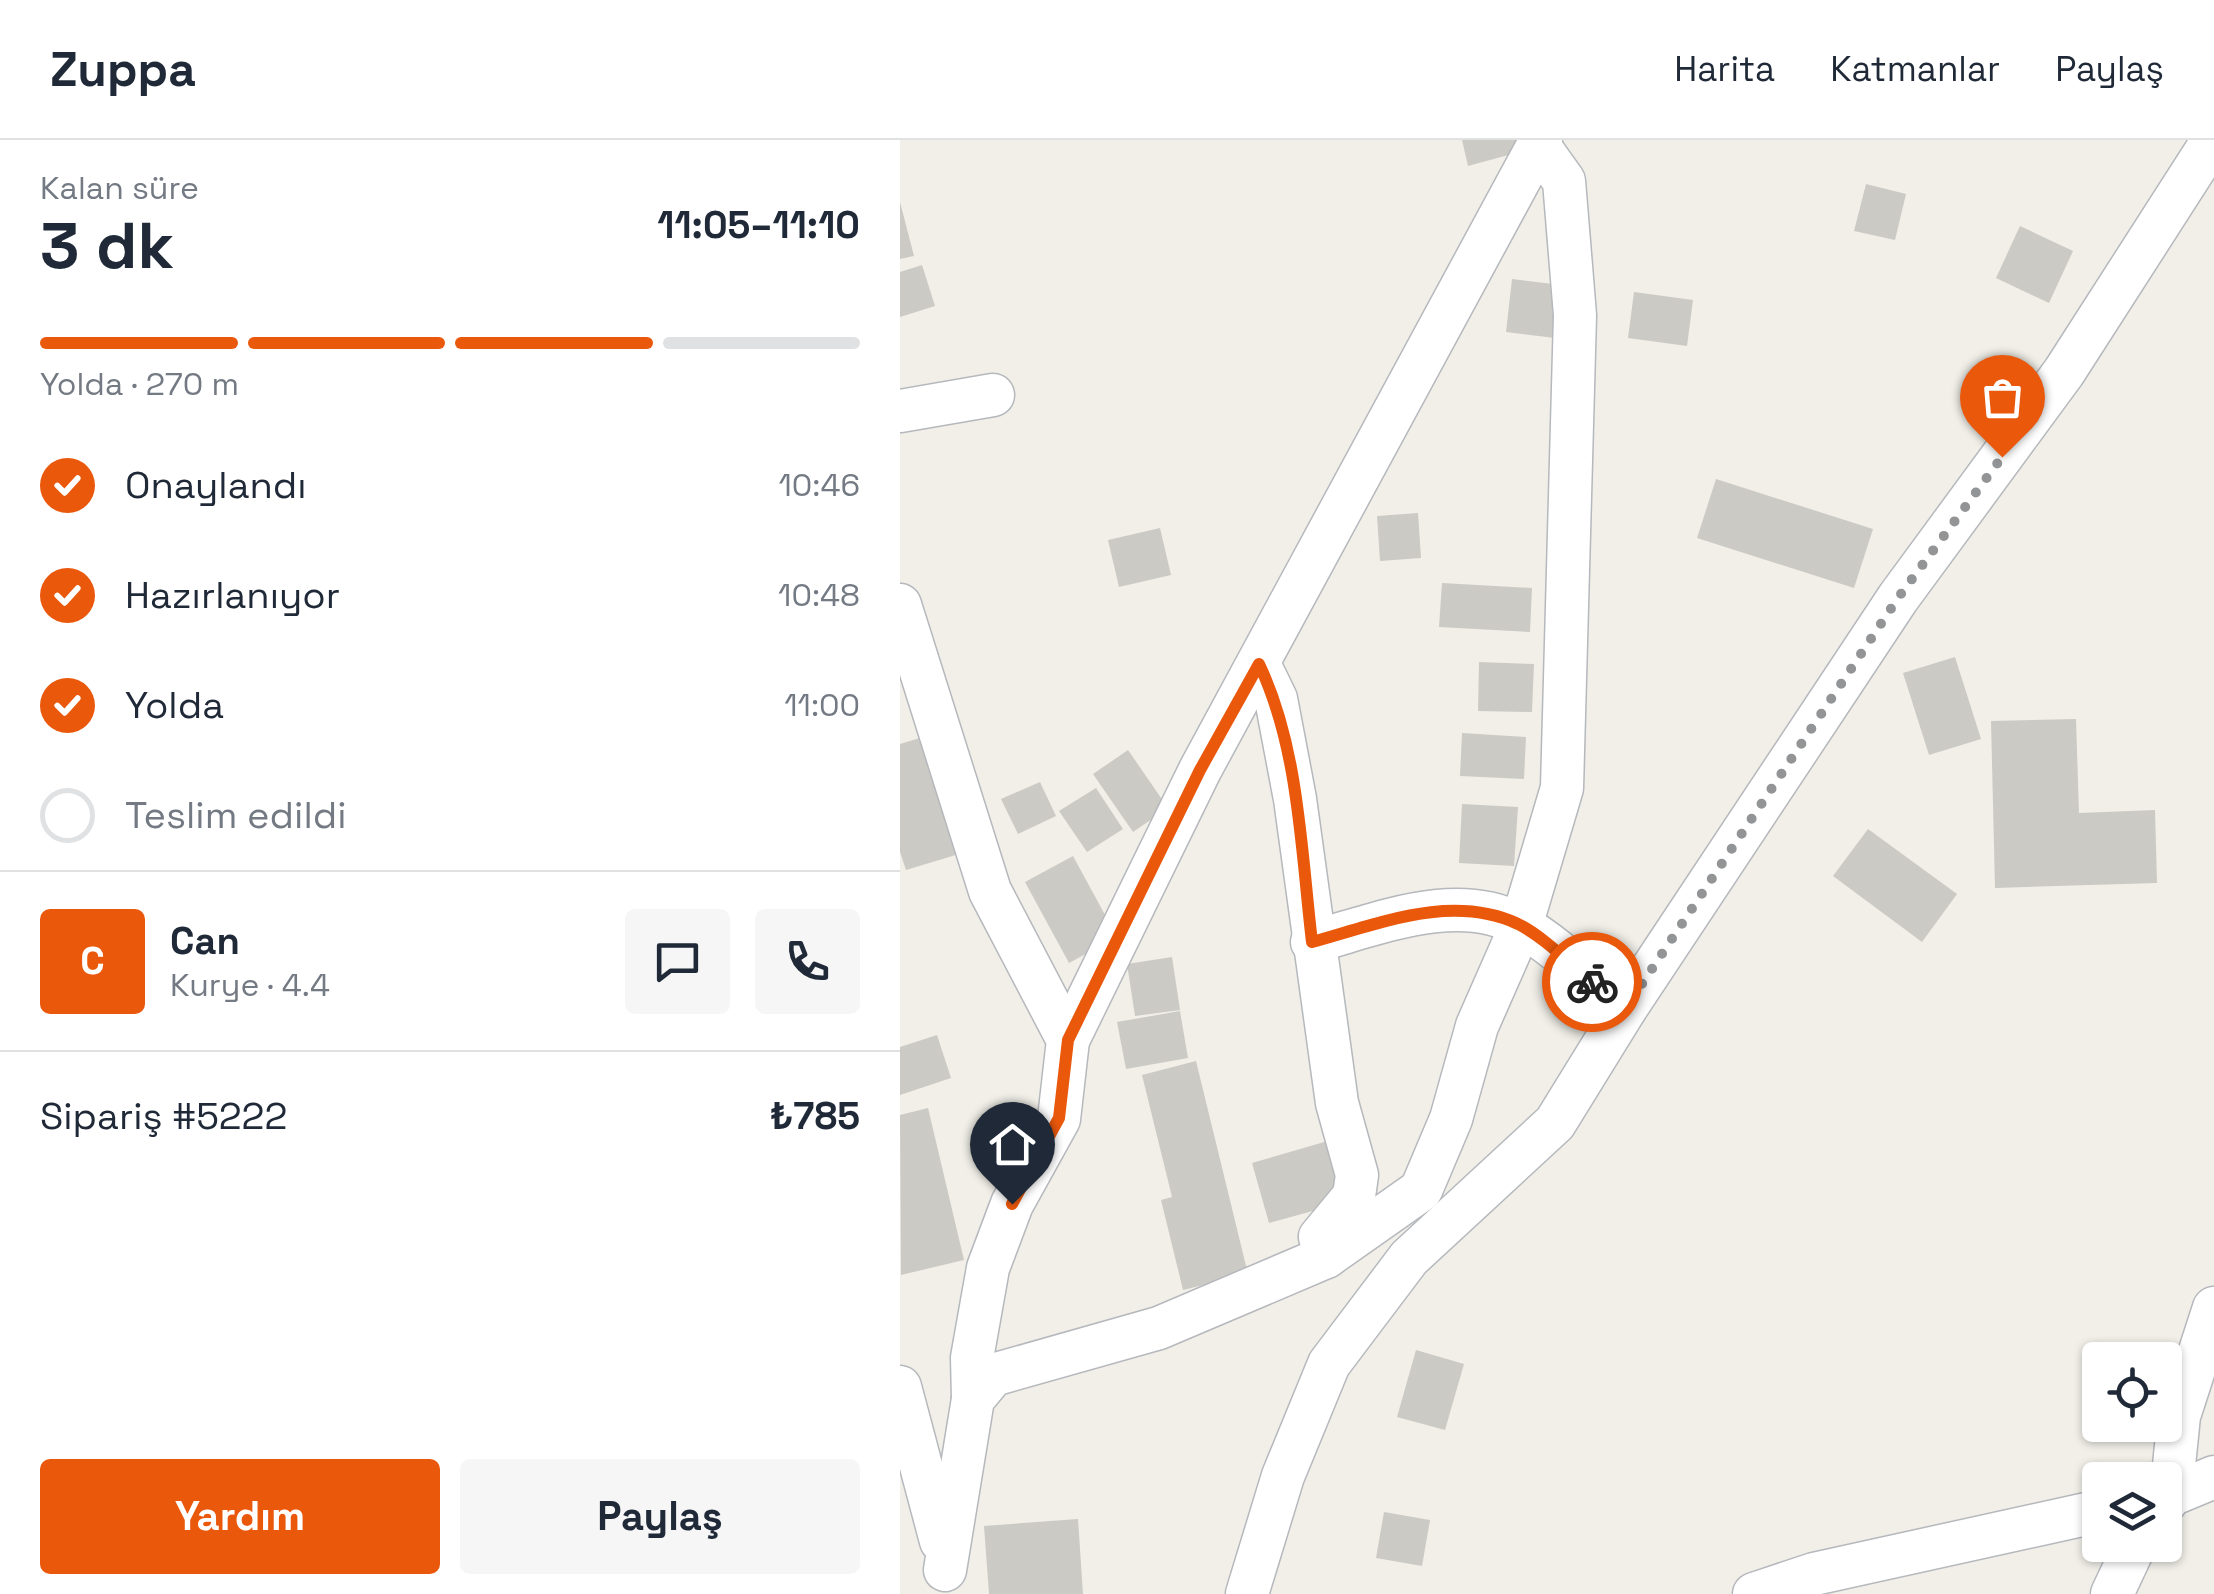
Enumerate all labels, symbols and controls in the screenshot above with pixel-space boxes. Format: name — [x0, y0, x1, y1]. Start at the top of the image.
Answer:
text: Zuppa — [50, 39, 196, 100]
text: Harita — [1674, 47, 1775, 91]
text: Katmanlar — [1830, 47, 2000, 91]
text: Paylaş — [2055, 47, 2164, 91]
text: Kalan süre — [40, 168, 199, 208]
text: 11:05–11:10 — [657, 201, 860, 249]
text: 3 dk — [40, 204, 174, 287]
pin — [1960, 355, 2045, 458]
text: Yolda · 270 m — [40, 364, 239, 404]
icon: bag — [1975, 370, 2030, 425]
icon: check — [40, 458, 95, 513]
text: Onaylandı — [125, 461, 307, 509]
text: 10:46 — [778, 465, 860, 505]
icon: check — [40, 568, 95, 623]
text: Hazırlanıyor — [125, 571, 340, 619]
text: 10:48 — [778, 575, 860, 615]
icon: check — [40, 678, 95, 733]
text: Yolda — [125, 681, 224, 729]
text: 11:00 — [784, 685, 860, 725]
text: Teslim edildi — [125, 791, 347, 839]
button: chat — [625, 909, 730, 1014]
button: phone — [755, 909, 860, 1014]
text: Can — [170, 917, 240, 965]
courier — [1542, 932, 1642, 1032]
text: C — [80, 937, 105, 985]
icon: bike — [1565, 955, 1620, 1010]
text: Kurye · 4.4 — [170, 965, 330, 1005]
text: Sipariş #5222 — [40, 1092, 287, 1140]
text: ₺785 — [770, 1092, 860, 1140]
pin — [970, 1102, 1055, 1205]
icon: home — [985, 1117, 1040, 1172]
map controls — [2082, 1342, 2182, 1562]
button: locate — [2082, 1342, 2182, 1442]
button: Yardım — [40, 1459, 440, 1574]
button: Paylaş — [460, 1459, 860, 1574]
button: layers — [2082, 1462, 2182, 1562]

